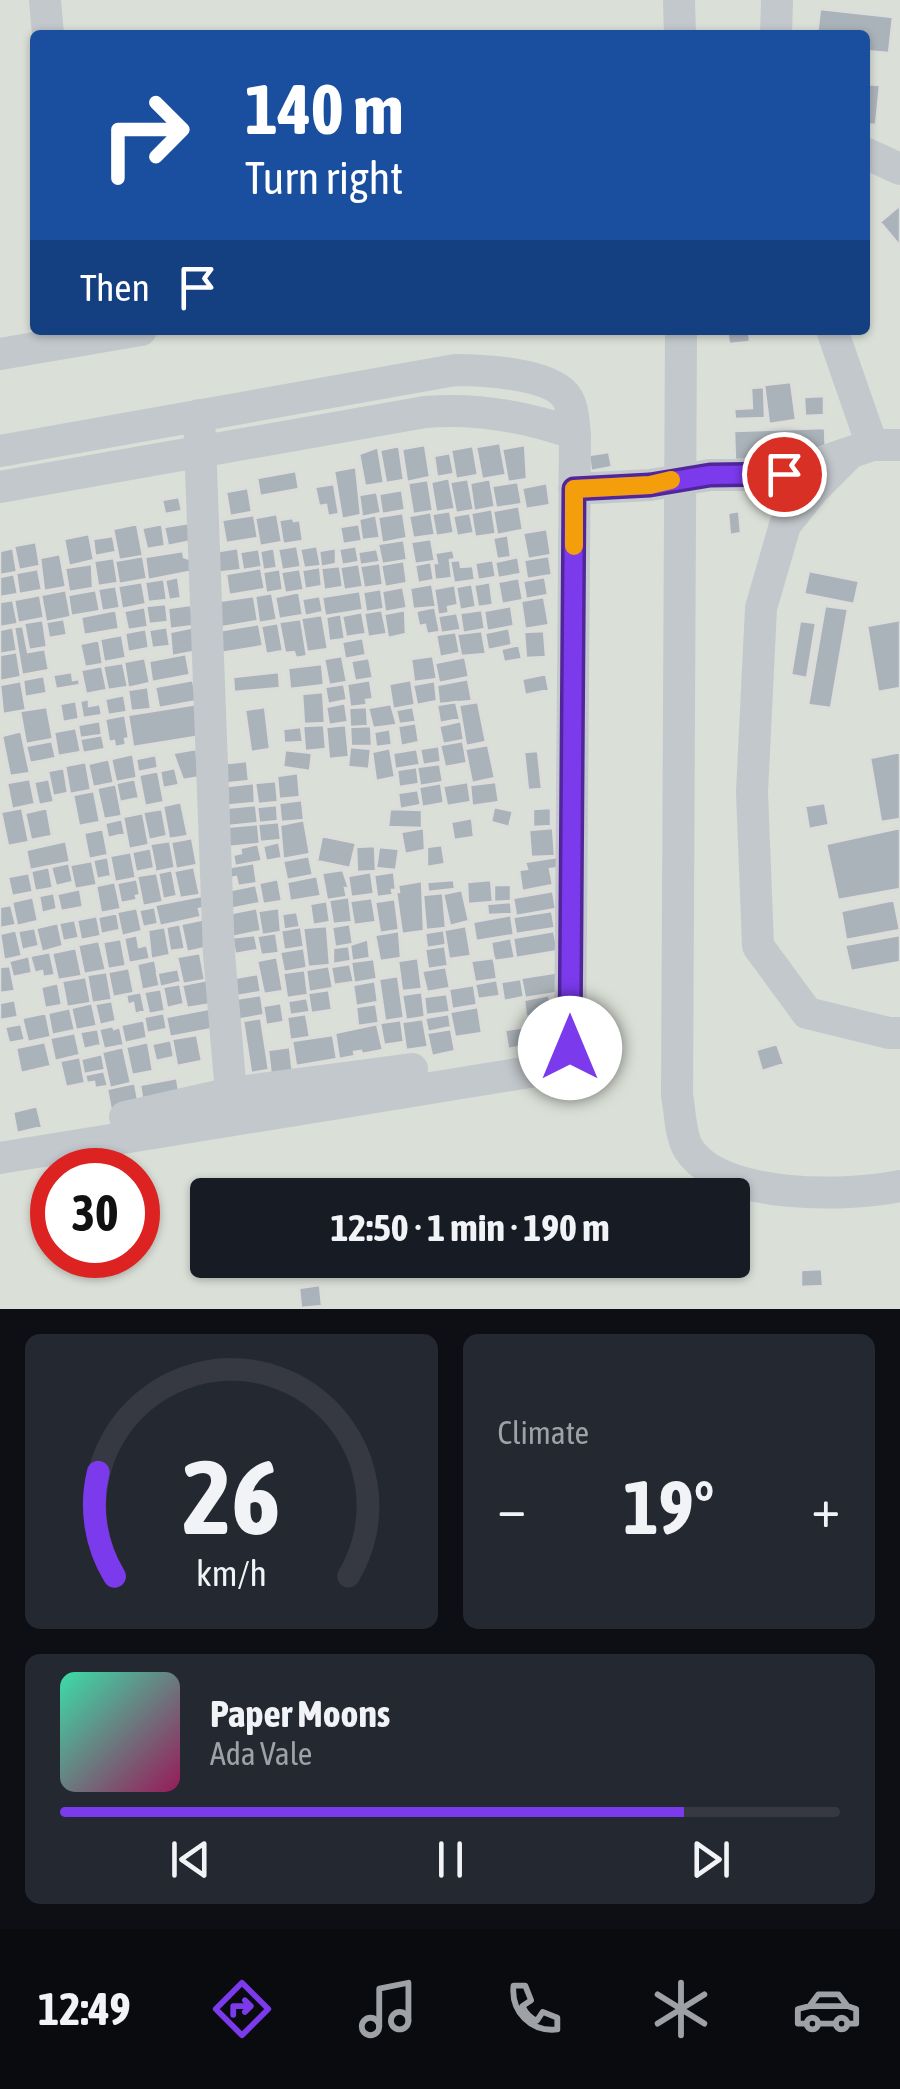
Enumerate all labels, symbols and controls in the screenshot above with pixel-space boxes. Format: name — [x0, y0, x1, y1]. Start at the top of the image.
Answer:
text: 140 m — [245, 69, 404, 149]
icon: right — [80, 70, 210, 200]
text: Turn right — [245, 152, 403, 204]
icon: arrive — [170, 260, 225, 315]
text: Then — [80, 266, 150, 309]
pin — [742, 432, 827, 517]
icon: arrive — [757, 447, 812, 502]
position arrow — [518, 996, 622, 1100]
speed limit sign: 30 — [30, 1148, 160, 1278]
text: 12:50 · 1 min · 190 m — [330, 1206, 610, 1249]
text: Climate — [498, 1414, 589, 1451]
text: 26 — [182, 1437, 280, 1556]
text: 19° — [623, 1464, 714, 1550]
text: − — [498, 1476, 526, 1539]
text: + — [811, 1476, 840, 1539]
text: km/h — [196, 1553, 267, 1594]
text: Paper Moons — [210, 1692, 390, 1735]
text: Ada Vale — [210, 1735, 312, 1772]
icon: previous — [163, 1832, 218, 1887]
icon: pause — [423, 1832, 478, 1887]
icon: next — [683, 1832, 738, 1887]
icon: directions — [207, 1974, 277, 2044]
icon: music — [353, 1974, 423, 2044]
icon: phone — [499, 1974, 569, 2044]
icon: climate — [646, 1974, 716, 2044]
icon: car — [792, 1974, 862, 2044]
text: 12:49 — [38, 1983, 131, 2035]

